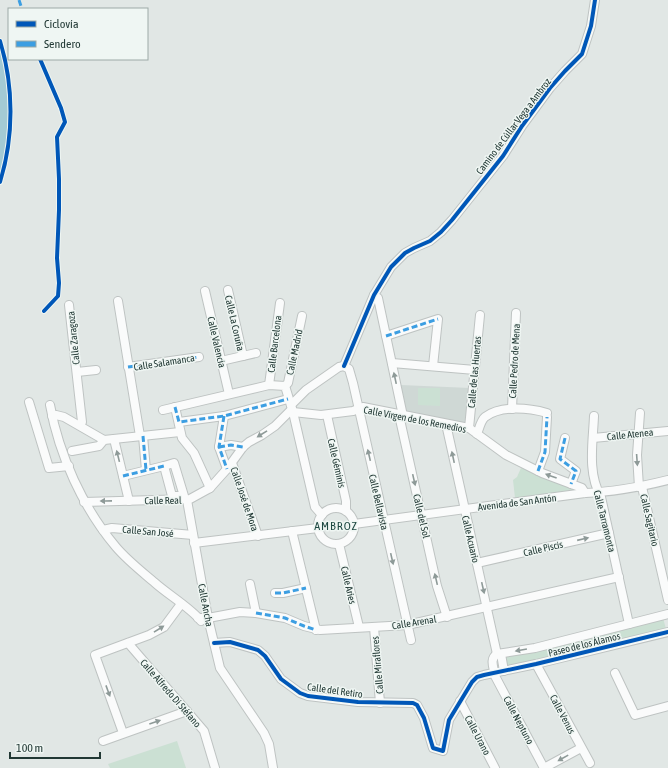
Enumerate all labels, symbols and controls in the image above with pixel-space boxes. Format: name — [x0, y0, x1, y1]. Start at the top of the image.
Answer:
legend — [8, 8, 148, 60]
text: Ciclovía — [44, 17, 78, 31]
text: Sendero — [44, 37, 81, 51]
street label: Camino de Cúllar Vega a Ambroz — [474, 76, 553, 176]
street label: Calle La Coruña — [223, 294, 246, 352]
street label: Calle Zaragoza — [65, 310, 82, 365]
street label: Calle Barcelona — [266, 314, 284, 373]
street label: Calle Valencia — [205, 315, 228, 369]
street label: Calle Pedro de Mena — [507, 323, 522, 399]
street label: Calle Madrid — [284, 328, 305, 376]
street label: Calle de las Huertas — [466, 335, 483, 408]
street label: Calle Salamanca — [133, 352, 196, 373]
one-way arrow — [391, 372, 397, 384]
street label: Calle Virgen de los Remedios — [363, 404, 468, 435]
street label: Calle Atenea — [606, 427, 654, 442]
one-way arrow — [257, 431, 268, 438]
street label: Calle Géminis — [325, 437, 348, 489]
one-way arrow — [365, 449, 371, 461]
one-way arrow — [115, 450, 121, 462]
one-way arrow — [450, 451, 456, 464]
one-way arrow — [634, 454, 641, 466]
street label: Calle José de Mora — [228, 466, 261, 533]
street label: Calle Bellavista — [367, 473, 390, 531]
one-way arrow — [545, 473, 557, 479]
one-way arrow — [411, 474, 417, 486]
street label: Calle Tarramonta — [592, 489, 618, 553]
street label: Avenida de San Antón — [477, 492, 557, 513]
street label: Calle del Sol — [411, 493, 432, 540]
street label: Calle Sagitario — [638, 493, 661, 548]
street label: Calle Real — [144, 495, 182, 506]
one-way arrow — [99, 498, 112, 504]
street label: Calle Acuario — [460, 514, 481, 564]
district label: AMBROZ — [314, 519, 358, 533]
street label: Calle San José — [122, 524, 174, 539]
one-way arrow — [577, 536, 589, 542]
street label: Calle Piscis — [522, 538, 564, 558]
one-way arrow — [390, 552, 396, 565]
street label: Calle Aries — [339, 565, 358, 606]
one-way arrow — [432, 573, 438, 585]
one-way arrow — [480, 582, 486, 594]
street label: Calle Ancha — [196, 583, 215, 628]
street label: Calle Arenal — [391, 614, 437, 631]
one-way arrow — [153, 626, 165, 633]
street label: Paseo de los Álamos — [547, 630, 622, 659]
street label: Calle Miraflores — [369, 635, 385, 694]
one-way arrow — [515, 648, 527, 654]
street label: Calle Alfredo Di Stéfano — [138, 657, 203, 730]
street label: Calle del Retiro — [306, 681, 364, 700]
one-way arrow — [106, 686, 112, 698]
street label: Calle Venus — [548, 693, 578, 736]
street label: Calle Neptuno — [501, 694, 536, 746]
street label: Calle Urano — [463, 714, 493, 757]
one-way arrow — [150, 719, 162, 725]
scale bar — [10, 734, 100, 760]
text: 100 m — [16, 741, 43, 755]
one-way arrow — [557, 755, 568, 761]

